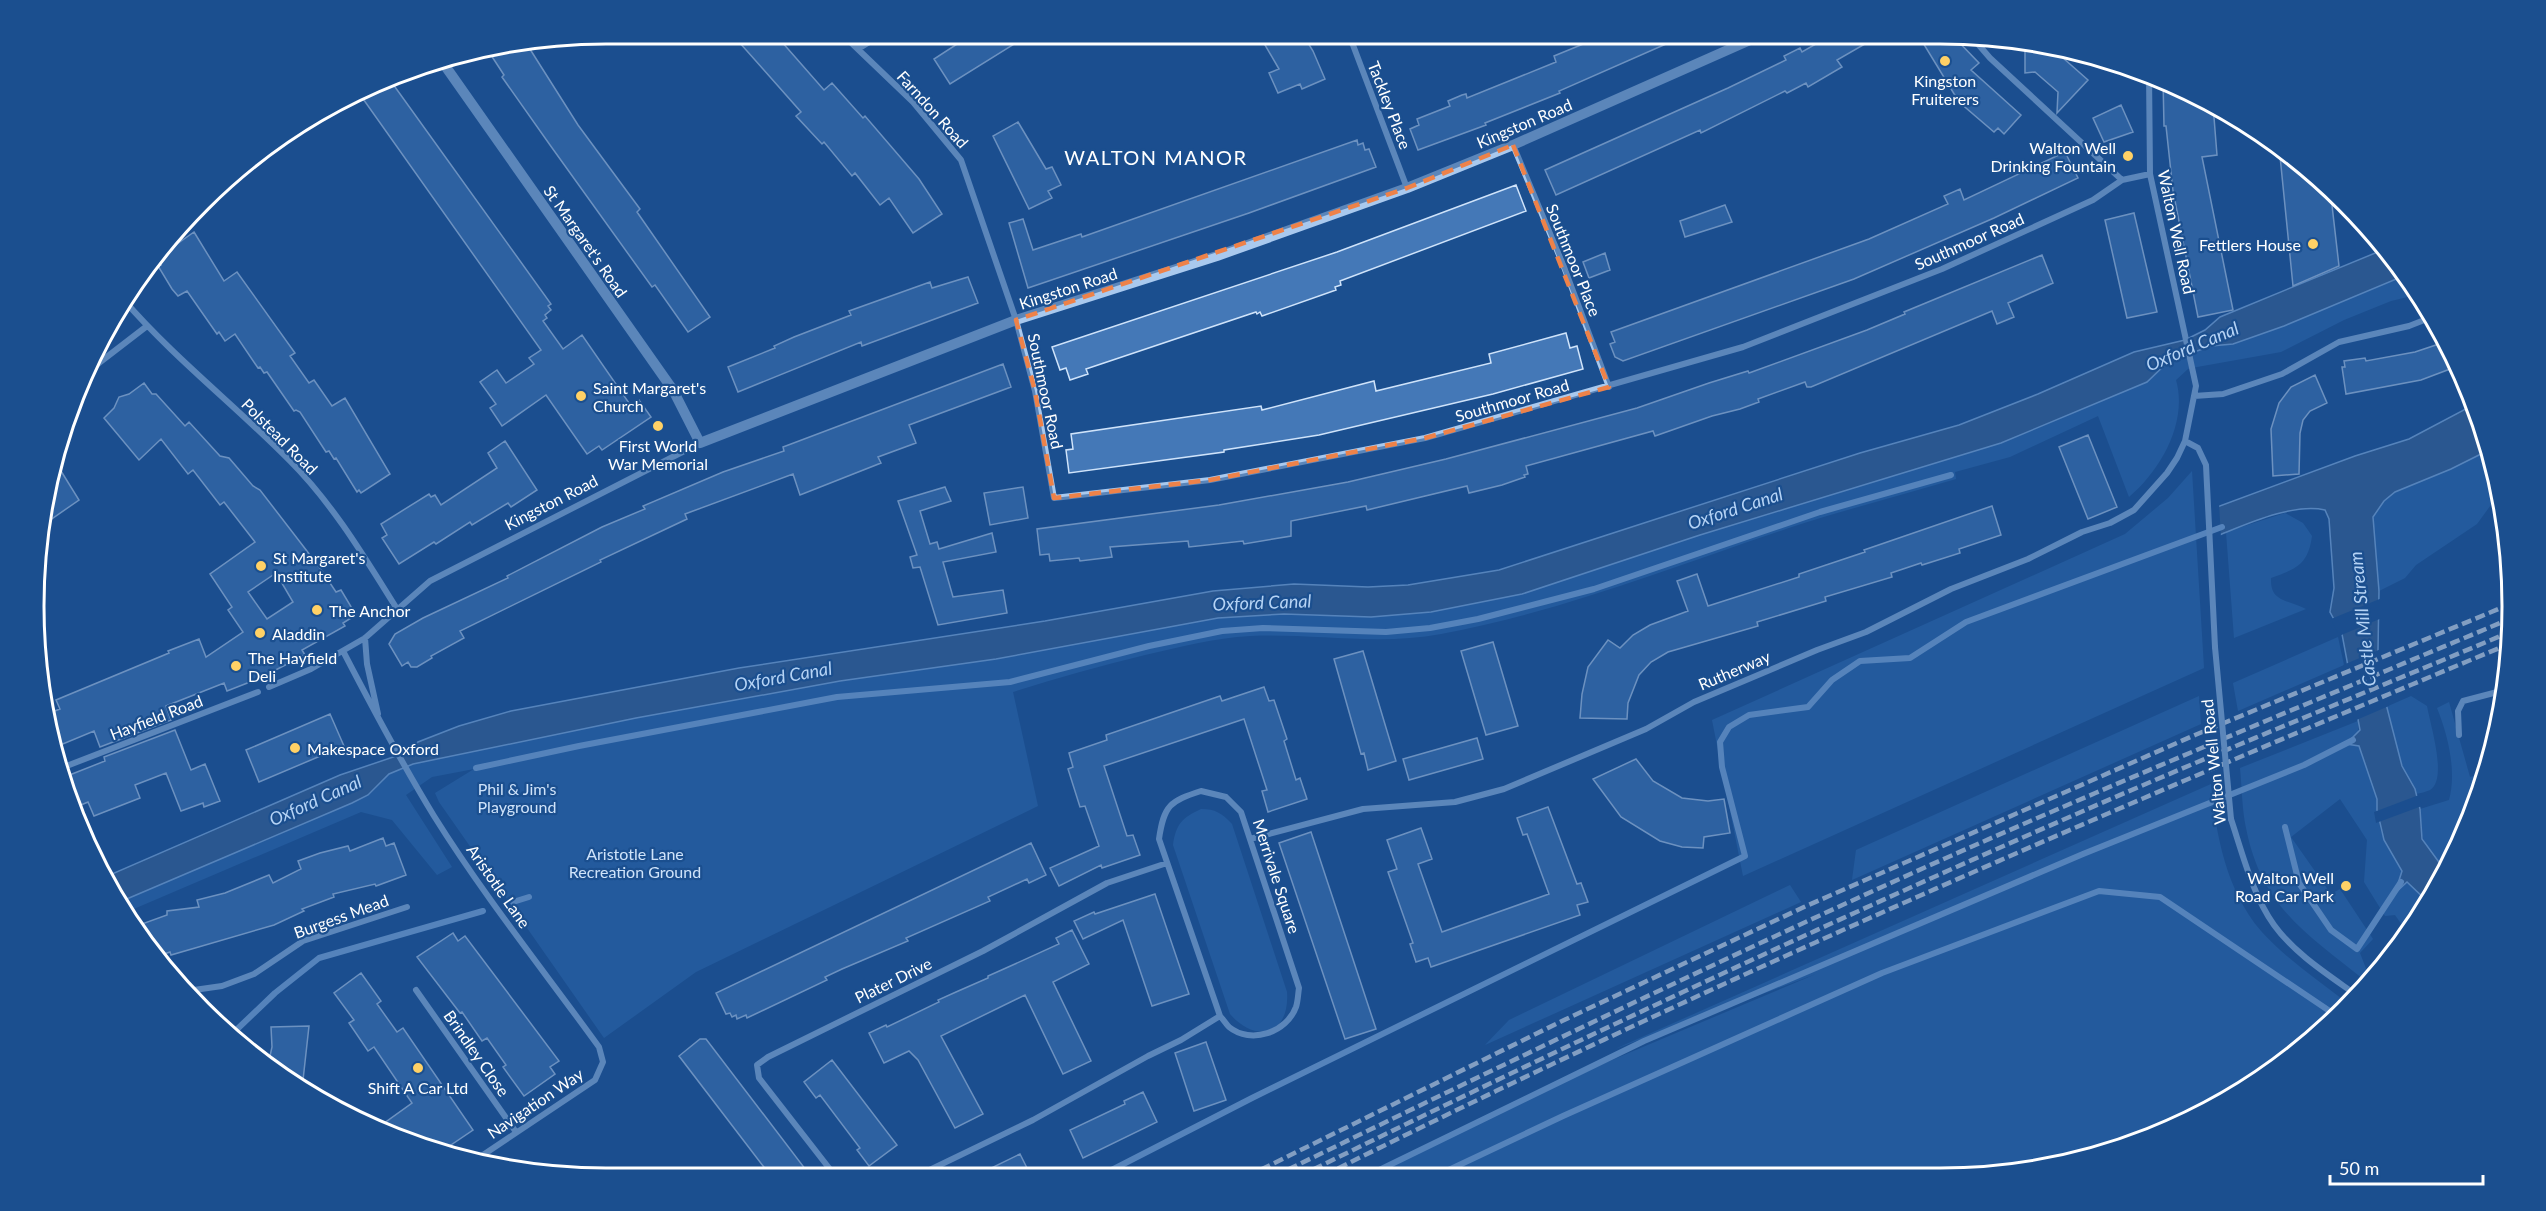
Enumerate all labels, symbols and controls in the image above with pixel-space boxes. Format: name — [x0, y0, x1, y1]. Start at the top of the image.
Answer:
marker: Kingston Fruiterers — [1938, 54, 1952, 68]
street label: Tackley Place — [1365, 58, 1415, 152]
street label: Farndon Road — [893, 67, 973, 151]
place label: Kingston Fruiterers — [1911, 71, 1979, 108]
street label: Kingston Road — [1473, 94, 1575, 152]
place label: Walton Well Drinking Fountain — [1990, 138, 2116, 175]
district label: WALTON MANOR — [1064, 145, 1248, 169]
marker: Walton Well Drinking Fountain — [2121, 149, 2135, 163]
street label: Walton Well Road — [2155, 168, 2199, 296]
street label: St Margaret's Road — [540, 182, 632, 300]
street label: Southmoor Place — [1543, 201, 1605, 319]
street label: Southmoor Road — [1911, 208, 2027, 274]
place label: Fettlers House — [2199, 235, 2301, 254]
marker: Fettlers House — [2306, 237, 2320, 251]
street label: Kingston Road — [1017, 263, 1119, 313]
water label: Oxford Canal — [2142, 317, 2242, 375]
street label: Southmoor Road — [1024, 331, 1068, 451]
street label: Southmoor Road — [1453, 375, 1571, 425]
place label: Saint Margaret's Church — [593, 378, 706, 415]
marker: Saint Margaret's Church — [574, 389, 588, 403]
street label: Polstead Road — [238, 394, 322, 478]
marker: First World War Memorial — [651, 419, 665, 433]
place label: First World War Memorial — [608, 436, 708, 473]
street label: Kingston Road — [501, 470, 601, 534]
water label: Oxford Canal — [1685, 482, 1785, 534]
place label: St Margaret's Institute — [273, 548, 365, 585]
water label: Castle Mill Stream — [2344, 550, 2380, 688]
marker: St Margaret's Institute — [254, 559, 268, 573]
water label: Oxford Canal — [1212, 589, 1312, 615]
place label: The Anchor — [329, 601, 411, 620]
marker: The Anchor — [310, 603, 324, 617]
place label: Aladdin — [272, 624, 325, 643]
marker: Aladdin — [253, 626, 267, 640]
street label: Rutherway — [1695, 646, 1773, 694]
place label: The Hayfield Deli — [248, 648, 337, 685]
water label: Oxford Canal — [732, 657, 834, 695]
marker: The Hayfield Deli — [229, 659, 243, 673]
street label: Hayfield Road — [107, 691, 205, 743]
street label: Walton Well Road — [2197, 698, 2229, 826]
place label: Makespace Oxford — [307, 739, 439, 758]
marker: Makespace Oxford — [288, 741, 302, 755]
water label: Oxford Canal — [265, 770, 365, 830]
park label: Phil & Jim's Playground — [478, 779, 556, 816]
street label: Merrivale Square — [1250, 816, 1304, 936]
street label: Aristotle Lane — [463, 841, 535, 931]
park label: Aristotle Lane Recreation Ground — [569, 844, 701, 881]
place label: Walton Well Road Car Park — [2235, 868, 2335, 905]
marker: Walton Well Road Car Park — [2339, 879, 2353, 893]
street label: Burgess Mead — [291, 890, 391, 942]
street label: Plater Drive — [852, 953, 934, 1007]
street label: Brindley Close — [440, 1006, 514, 1100]
marker: Shift A Car Ltd — [411, 1061, 425, 1075]
street label: Navigation Way — [483, 1064, 587, 1142]
place label: Shift A Car Ltd — [368, 1078, 468, 1097]
scale bar — [2330, 1148, 2483, 1186]
text: 50 m — [2339, 1157, 2379, 1179]

